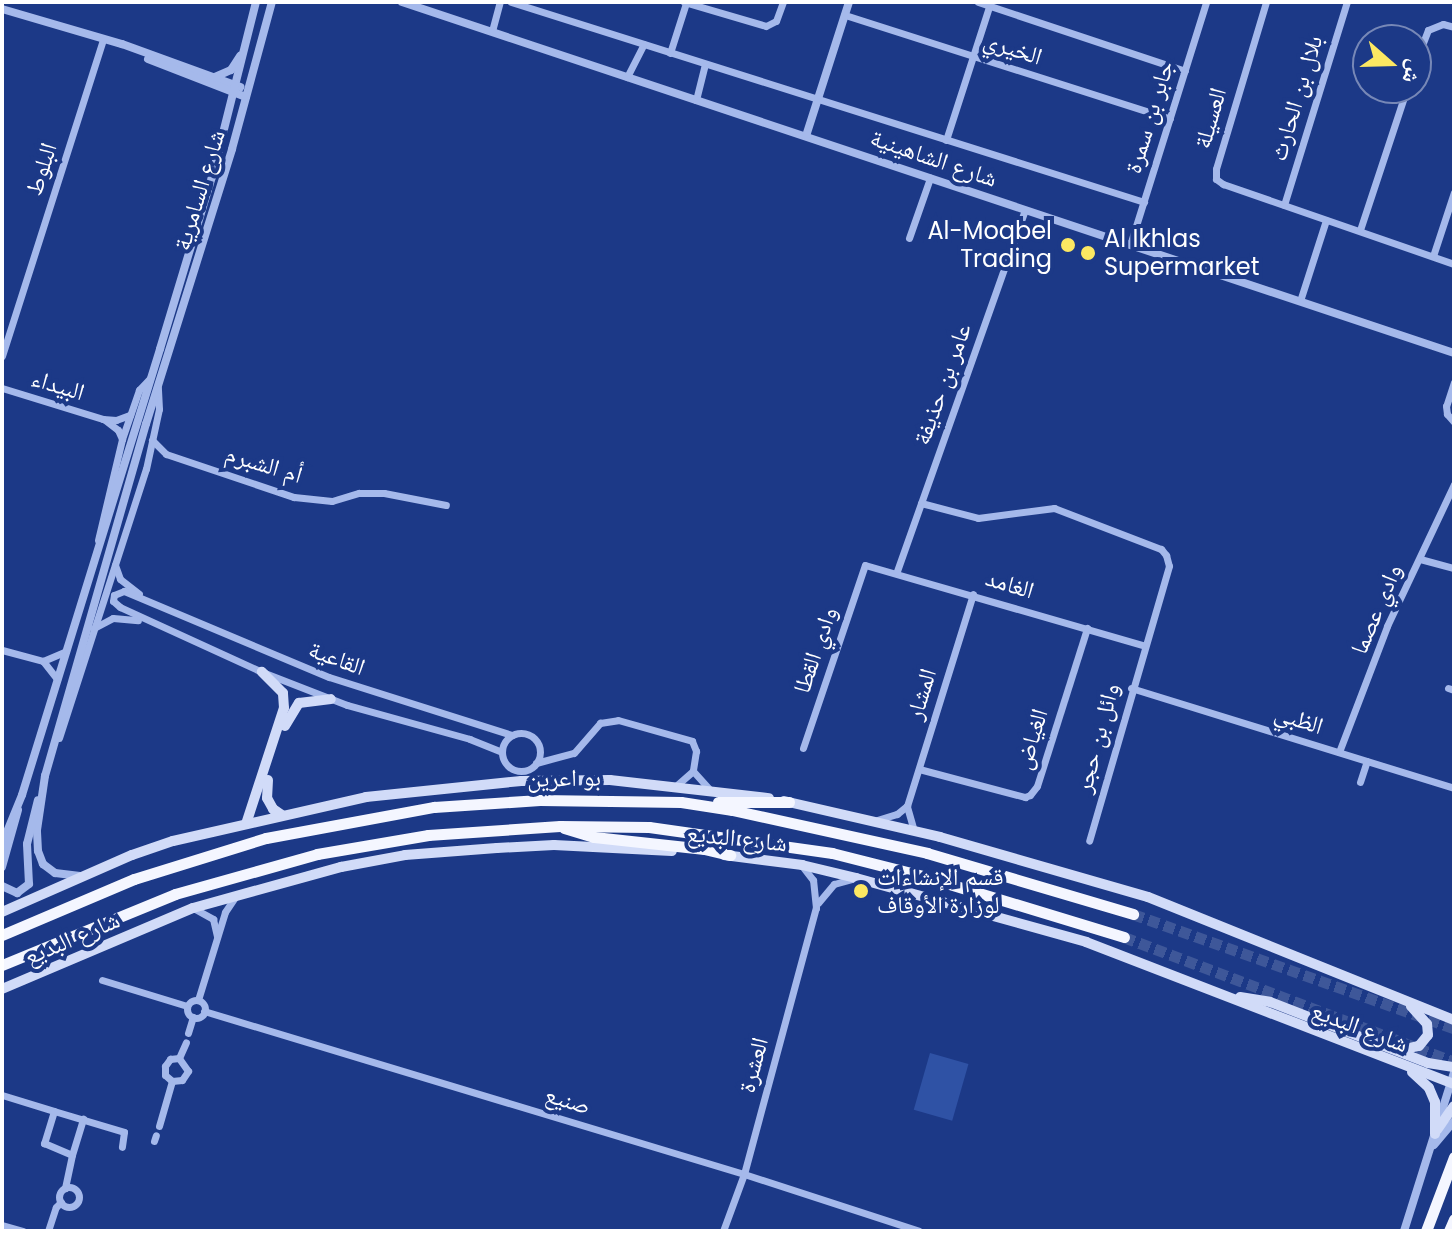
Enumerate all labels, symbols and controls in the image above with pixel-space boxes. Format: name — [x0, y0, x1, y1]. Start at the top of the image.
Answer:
north arrow — [1352, 24, 1432, 104]
street label: الخيري — [980, 25, 1046, 71]
street label: بلال بن الحارث — [1263, 32, 1329, 164]
text: ش — [1395, 55, 1432, 88]
street label: جابر بن سمرة — [1118, 57, 1180, 177]
street label: العسيلة — [1188, 84, 1232, 152]
street label: شارع الشاهينية — [867, 123, 1001, 193]
street label: شارع السامرية — [167, 126, 231, 254]
street label: البلوط — [19, 139, 63, 199]
place label: Al-Moqbel Trading — [927, 217, 1052, 273]
place label: Al Ikhlas Supermarket — [1104, 225, 1259, 281]
marker: Al-Moqbel Trading — [1059, 236, 1077, 254]
marker: Al Ikhlas Supermarket — [1079, 244, 1097, 262]
street label: عامر بن حذيفة — [907, 319, 977, 449]
street label: البيداء — [28, 363, 88, 407]
street label: أم الشبرم — [222, 439, 306, 489]
street label: وادي عصما — [1344, 560, 1408, 658]
street label: الغامد — [982, 563, 1038, 605]
street label: وادي القطا — [787, 603, 843, 697]
street label: القاعية — [305, 635, 369, 681]
street label: المشار — [900, 665, 942, 723]
street label: وائل بن حجر — [1069, 680, 1125, 796]
street label: الظبي — [1271, 698, 1327, 740]
street label: الغياض — [1008, 705, 1054, 773]
street label: بو اعرين — [527, 763, 601, 793]
street label: شارع البديع — [685, 818, 789, 858]
place label: قسم الإنشاءات لوزارة الأوقاف — [877, 863, 1004, 919]
marker: قسم الإنشاءات لوزارة الأوقاف — [852, 882, 870, 900]
street label: شارع البديع — [20, 905, 124, 971]
street label: شارع البديع — [1308, 995, 1412, 1059]
street label: العشرة — [732, 1034, 774, 1096]
street label: صنيع — [542, 1080, 594, 1120]

